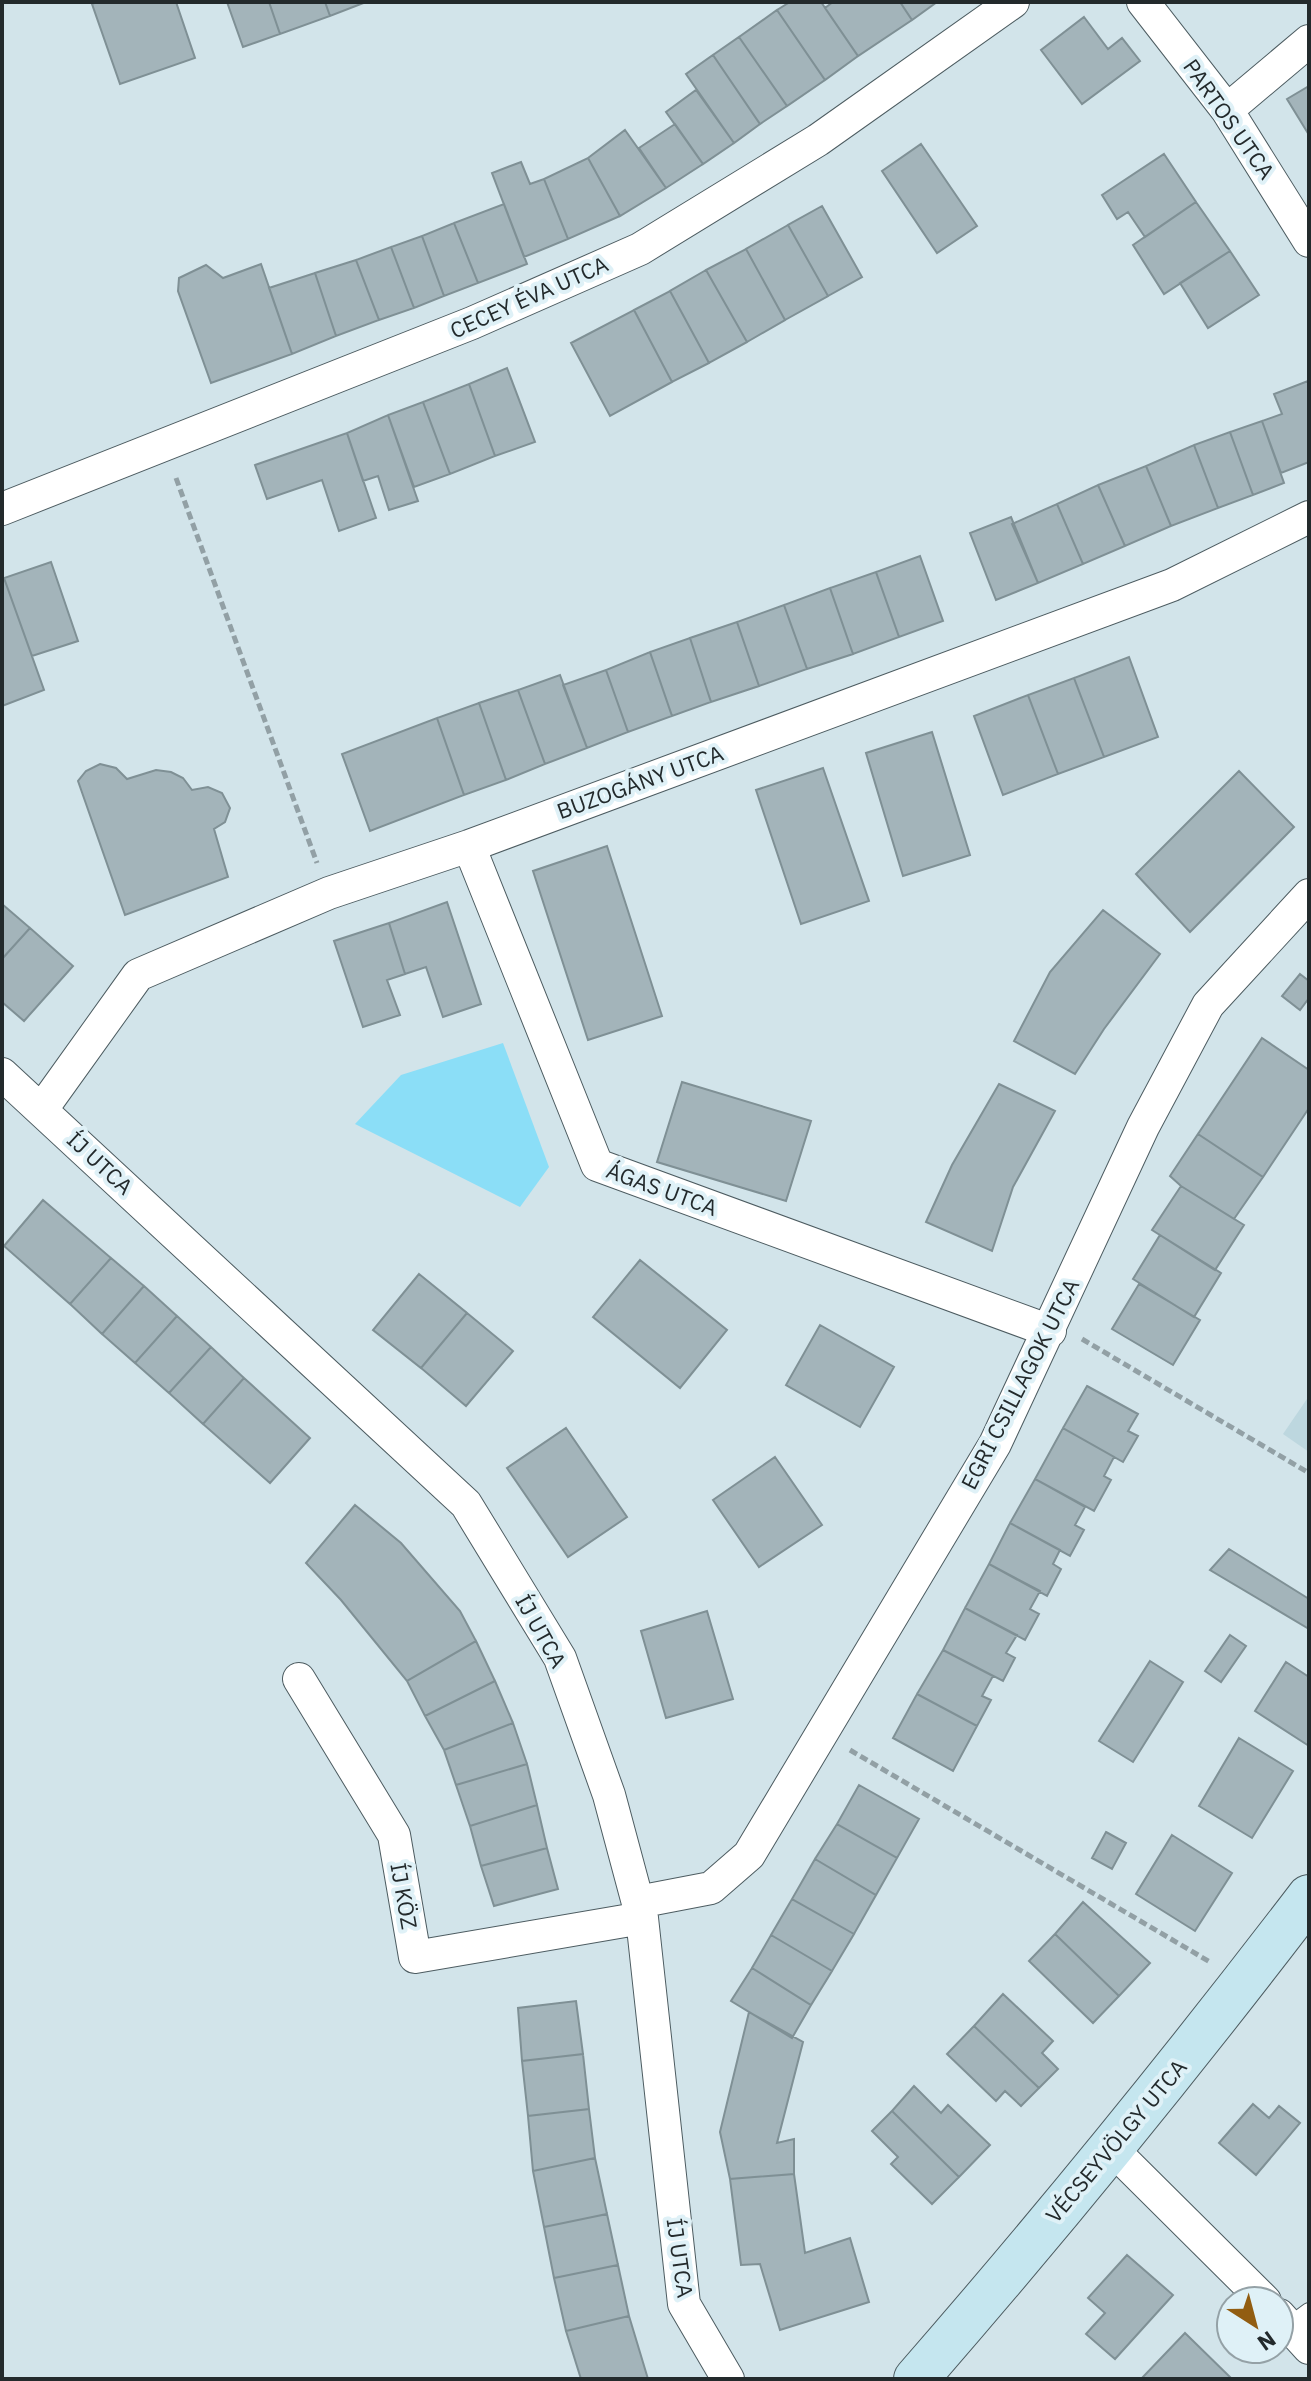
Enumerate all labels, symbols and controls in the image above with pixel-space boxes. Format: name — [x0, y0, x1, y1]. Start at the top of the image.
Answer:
street label: PARTOS UTCA — [1177, 53, 1282, 185]
street label: CECEY ÉVA UTCA — [445, 249, 612, 344]
street label: BUZOGÁNY UTCA — [553, 738, 727, 825]
street label: ÍJ UTCA — [61, 1125, 140, 1201]
street label: ÁGAS UTCA — [603, 1155, 722, 1222]
street label: EGRI CSILLAGOK UTCA — [954, 1274, 1085, 1494]
street label: ÍJ UTCA — [509, 1589, 574, 1673]
street label: ÍJ KÖZ — [384, 1861, 425, 1931]
street label: VÉCSEYVÖLGY UTCA — [1039, 2053, 1193, 2228]
street label: ÍJ UTCA — [661, 2216, 700, 2300]
north arrow — [1215, 2285, 1295, 2365]
text: N — [1252, 2325, 1282, 2358]

